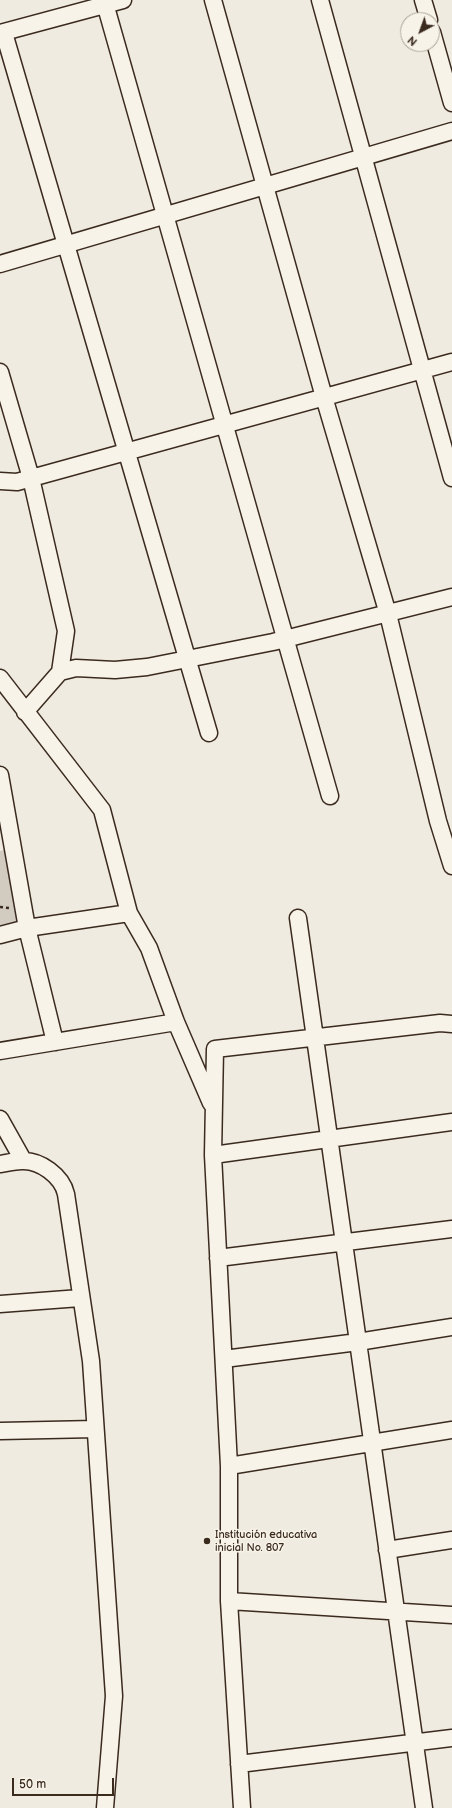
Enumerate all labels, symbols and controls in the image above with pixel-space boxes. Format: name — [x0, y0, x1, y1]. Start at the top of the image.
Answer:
north arrow — [400, 12, 440, 52]
text: N — [405, 33, 420, 48]
place label: Institución educativa inicial No. 807 — [215, 1528, 317, 1554]
marker: Institución educativa inicial No. 807 — [202, 1536, 212, 1546]
scale bar — [14, 1770, 116, 1796]
text: 50 m — [19, 1777, 46, 1792]

